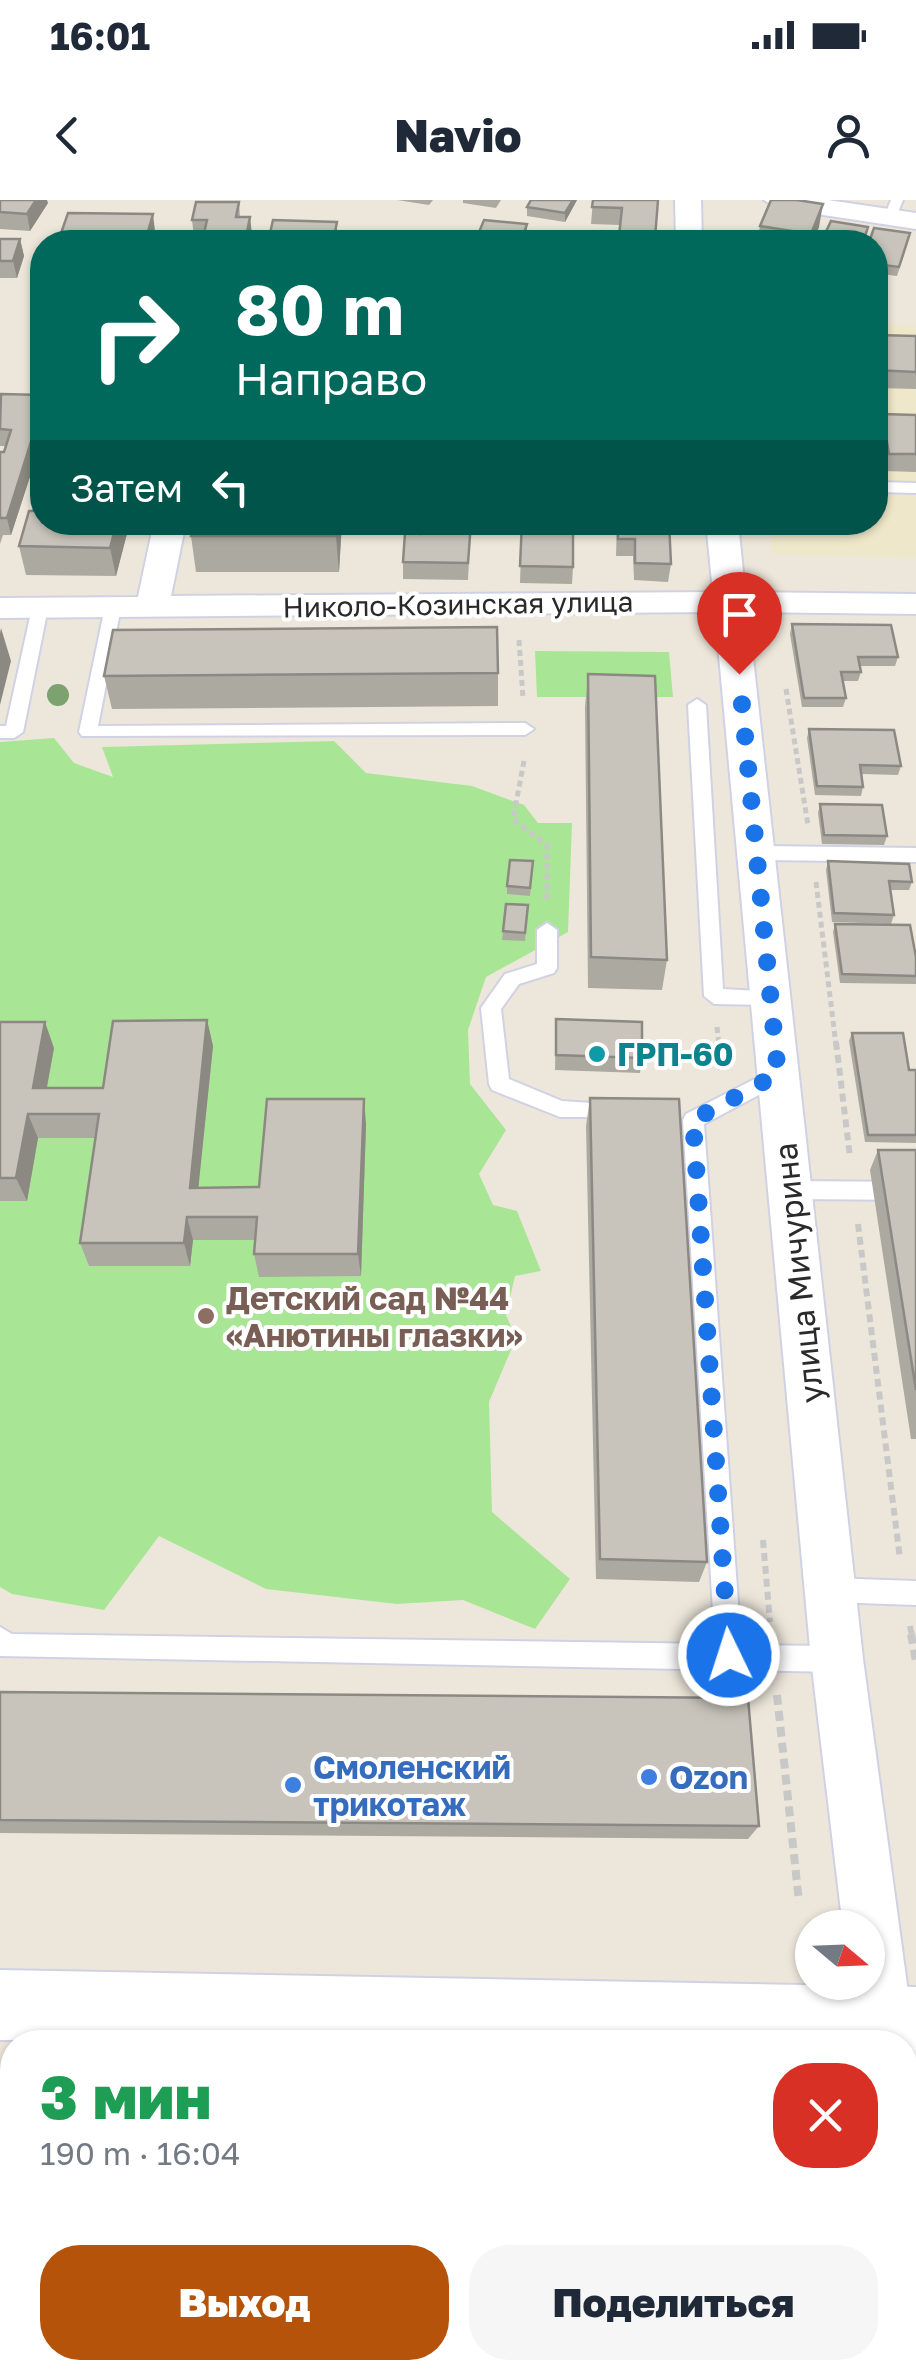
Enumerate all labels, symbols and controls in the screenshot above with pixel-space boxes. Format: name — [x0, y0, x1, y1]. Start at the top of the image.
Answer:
text: 16:01 — [50, 13, 150, 58]
icon: back — [40, 108, 95, 163]
text: Navio — [394, 108, 522, 162]
icon: person — [821, 108, 876, 163]
text: 80 m — [235, 266, 404, 350]
icon: right — [70, 270, 200, 400]
text: Направо — [235, 351, 427, 405]
icon: left — [203, 460, 258, 515]
text: Затем — [70, 465, 183, 510]
pin — [697, 572, 782, 675]
street label: Николо-Козинская улица — [282, 584, 634, 624]
icon: arrive — [712, 587, 767, 642]
place label: ГРП-60 — [617, 1035, 734, 1073]
marker: ГРП-60 — [586, 1043, 608, 1065]
street label: улица Мичурина — [765, 1141, 831, 1405]
place label: Детский сад №44 «Анютины глазки» — [226, 1279, 523, 1354]
marker: Детский сад №44 «Анютины глазки» — [195, 1305, 217, 1327]
position arrow — [677, 1603, 781, 1707]
place label: Смоленский трикотаж — [313, 1748, 511, 1823]
place label: Ozon — [669, 1758, 748, 1796]
marker: Ozon — [638, 1766, 660, 1788]
marker: Смоленский трикотаж — [282, 1774, 304, 1796]
north arrow — [795, 1910, 885, 2000]
map controls — [795, 1910, 885, 2000]
text: 3 мин — [40, 2060, 211, 2132]
button: close — [773, 2063, 878, 2168]
text: 190 m · 16:04 — [40, 2134, 240, 2172]
button: Выход — [40, 2245, 449, 2360]
button: Поделиться — [469, 2245, 878, 2360]

